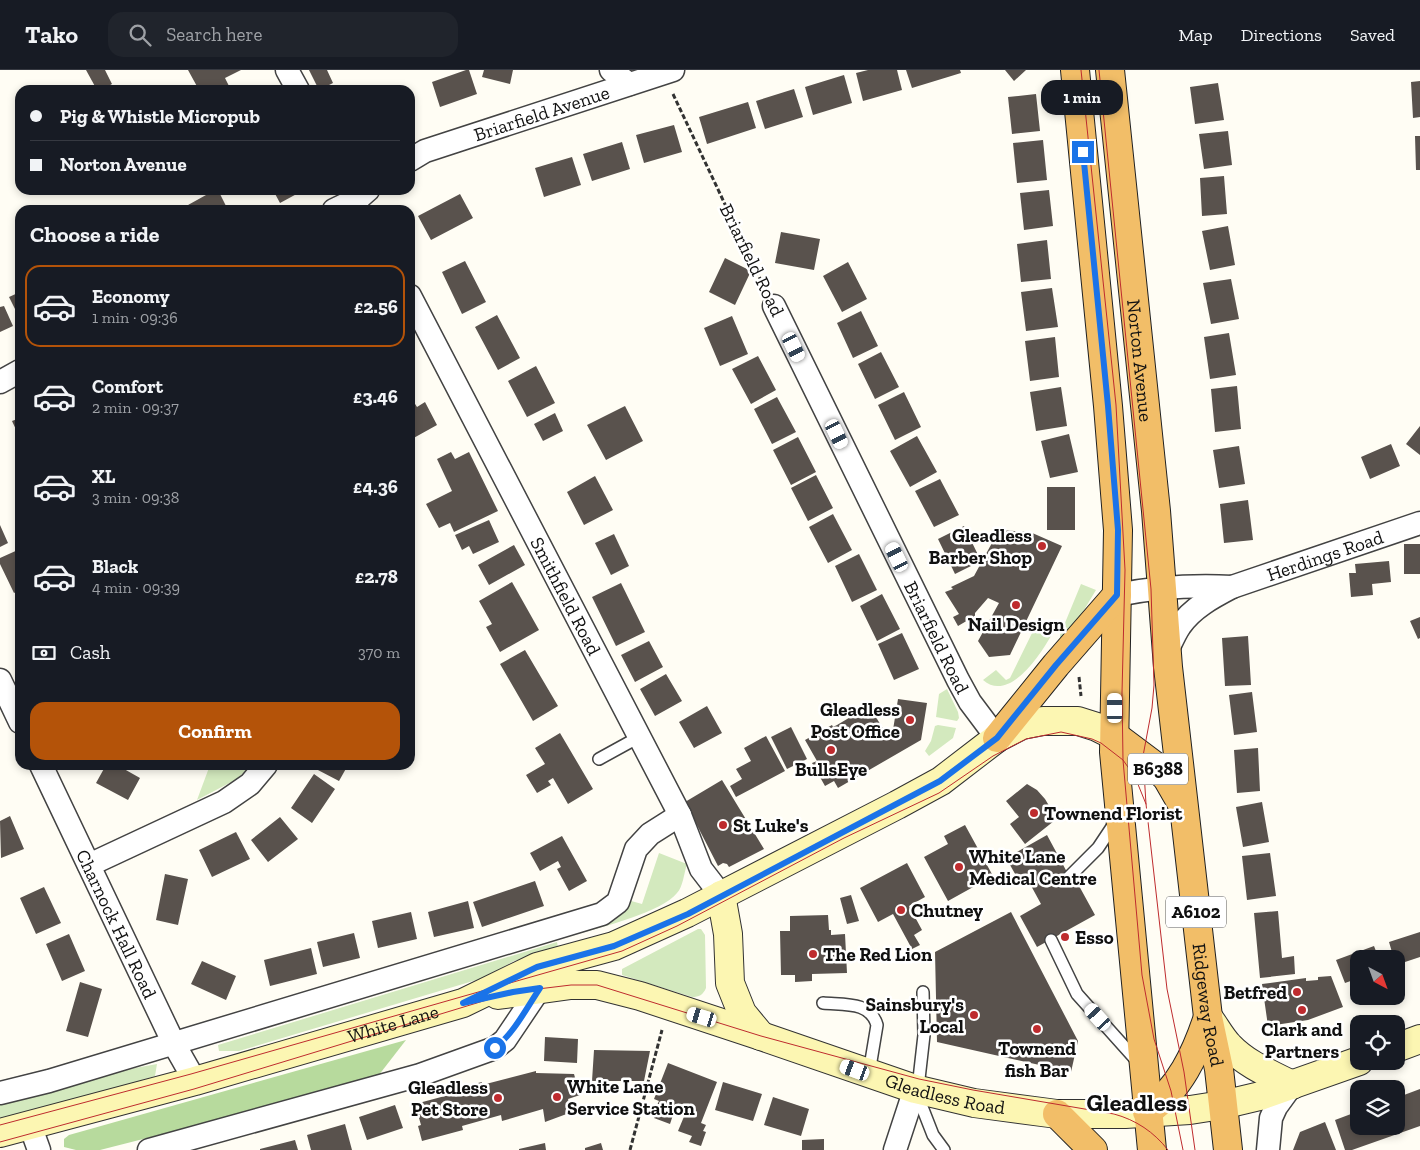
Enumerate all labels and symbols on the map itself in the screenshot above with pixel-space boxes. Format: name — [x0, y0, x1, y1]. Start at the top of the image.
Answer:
callout: 1 min — [1042, 79, 1124, 114]
street label: Briarfield Avenue — [471, 80, 612, 146]
route end — [1072, 141, 1094, 163]
street label: Briarfield Road — [715, 200, 789, 321]
street label: Norton Avenue — [1122, 298, 1158, 423]
car — [780, 330, 807, 364]
car — [823, 417, 850, 451]
place label: Gleadless Barber Shop — [929, 524, 1032, 569]
street label: Herdings Road — [1264, 525, 1387, 586]
street label: Smithfield Road — [526, 533, 606, 659]
car — [883, 540, 910, 574]
marker: Gleadless Barber Shop — [1036, 540, 1048, 552]
street label: Briarfield Road — [900, 577, 975, 698]
marker: Nail Design — [1010, 599, 1022, 611]
place label: Nail Design — [967, 613, 1065, 636]
car — [1107, 693, 1122, 723]
place label: Gleadless Post Office — [810, 698, 900, 743]
marker: Gleadless Post Office — [904, 714, 916, 726]
marker: BullsEye — [825, 744, 837, 756]
road number: B6388 — [1128, 754, 1188, 784]
place label: BullsEye — [795, 758, 867, 781]
place label: Townend Florist — [1044, 802, 1183, 825]
marker: Townend Florist — [1028, 807, 1040, 819]
place label: St Luke's — [733, 814, 809, 837]
marker: St Luke's — [717, 819, 729, 831]
place label: White Lane Medical Centre — [969, 845, 1097, 890]
street label: Charnock Hall Road — [71, 846, 162, 1003]
marker: White Lane Medical Centre — [953, 861, 965, 873]
road number: A6102 — [1166, 896, 1226, 928]
place label: Chutney — [911, 899, 983, 922]
marker: Chutney — [895, 904, 907, 916]
place label: Esso — [1075, 926, 1114, 949]
marker: Esso — [1059, 931, 1071, 943]
street label: Ridgeway Road — [1188, 942, 1230, 1069]
place label: The Red Lion — [823, 943, 933, 966]
marker: The Red Lion — [807, 948, 819, 960]
north arrow — [1350, 950, 1405, 1005]
place label: Betfred — [1224, 981, 1287, 1004]
marker: Betfred — [1291, 986, 1303, 998]
place label: Sainsbury's Local — [865, 993, 965, 1038]
street label: White Lane — [345, 999, 441, 1047]
car — [1082, 1001, 1113, 1033]
marker: Clark and Partners — [1296, 1004, 1308, 1016]
car — [685, 1005, 718, 1029]
marker: Sainsbury's Local — [968, 1009, 980, 1021]
place label: Clark and Partners — [1261, 1018, 1343, 1063]
marker: Townend fish Bar — [1031, 1023, 1043, 1035]
route start — [484, 1037, 506, 1059]
place label: Townend fish Bar — [998, 1037, 1076, 1082]
car — [838, 1058, 871, 1082]
street label: Gleadless Road — [882, 1068, 1007, 1119]
place label: White Lane Service Station — [567, 1075, 695, 1120]
place label: Gleadless Pet Store — [408, 1076, 488, 1121]
district label: Gleadless — [1086, 1088, 1188, 1117]
marker: White Lane Service Station — [551, 1091, 563, 1103]
marker: Gleadless Pet Store — [492, 1092, 504, 1104]

